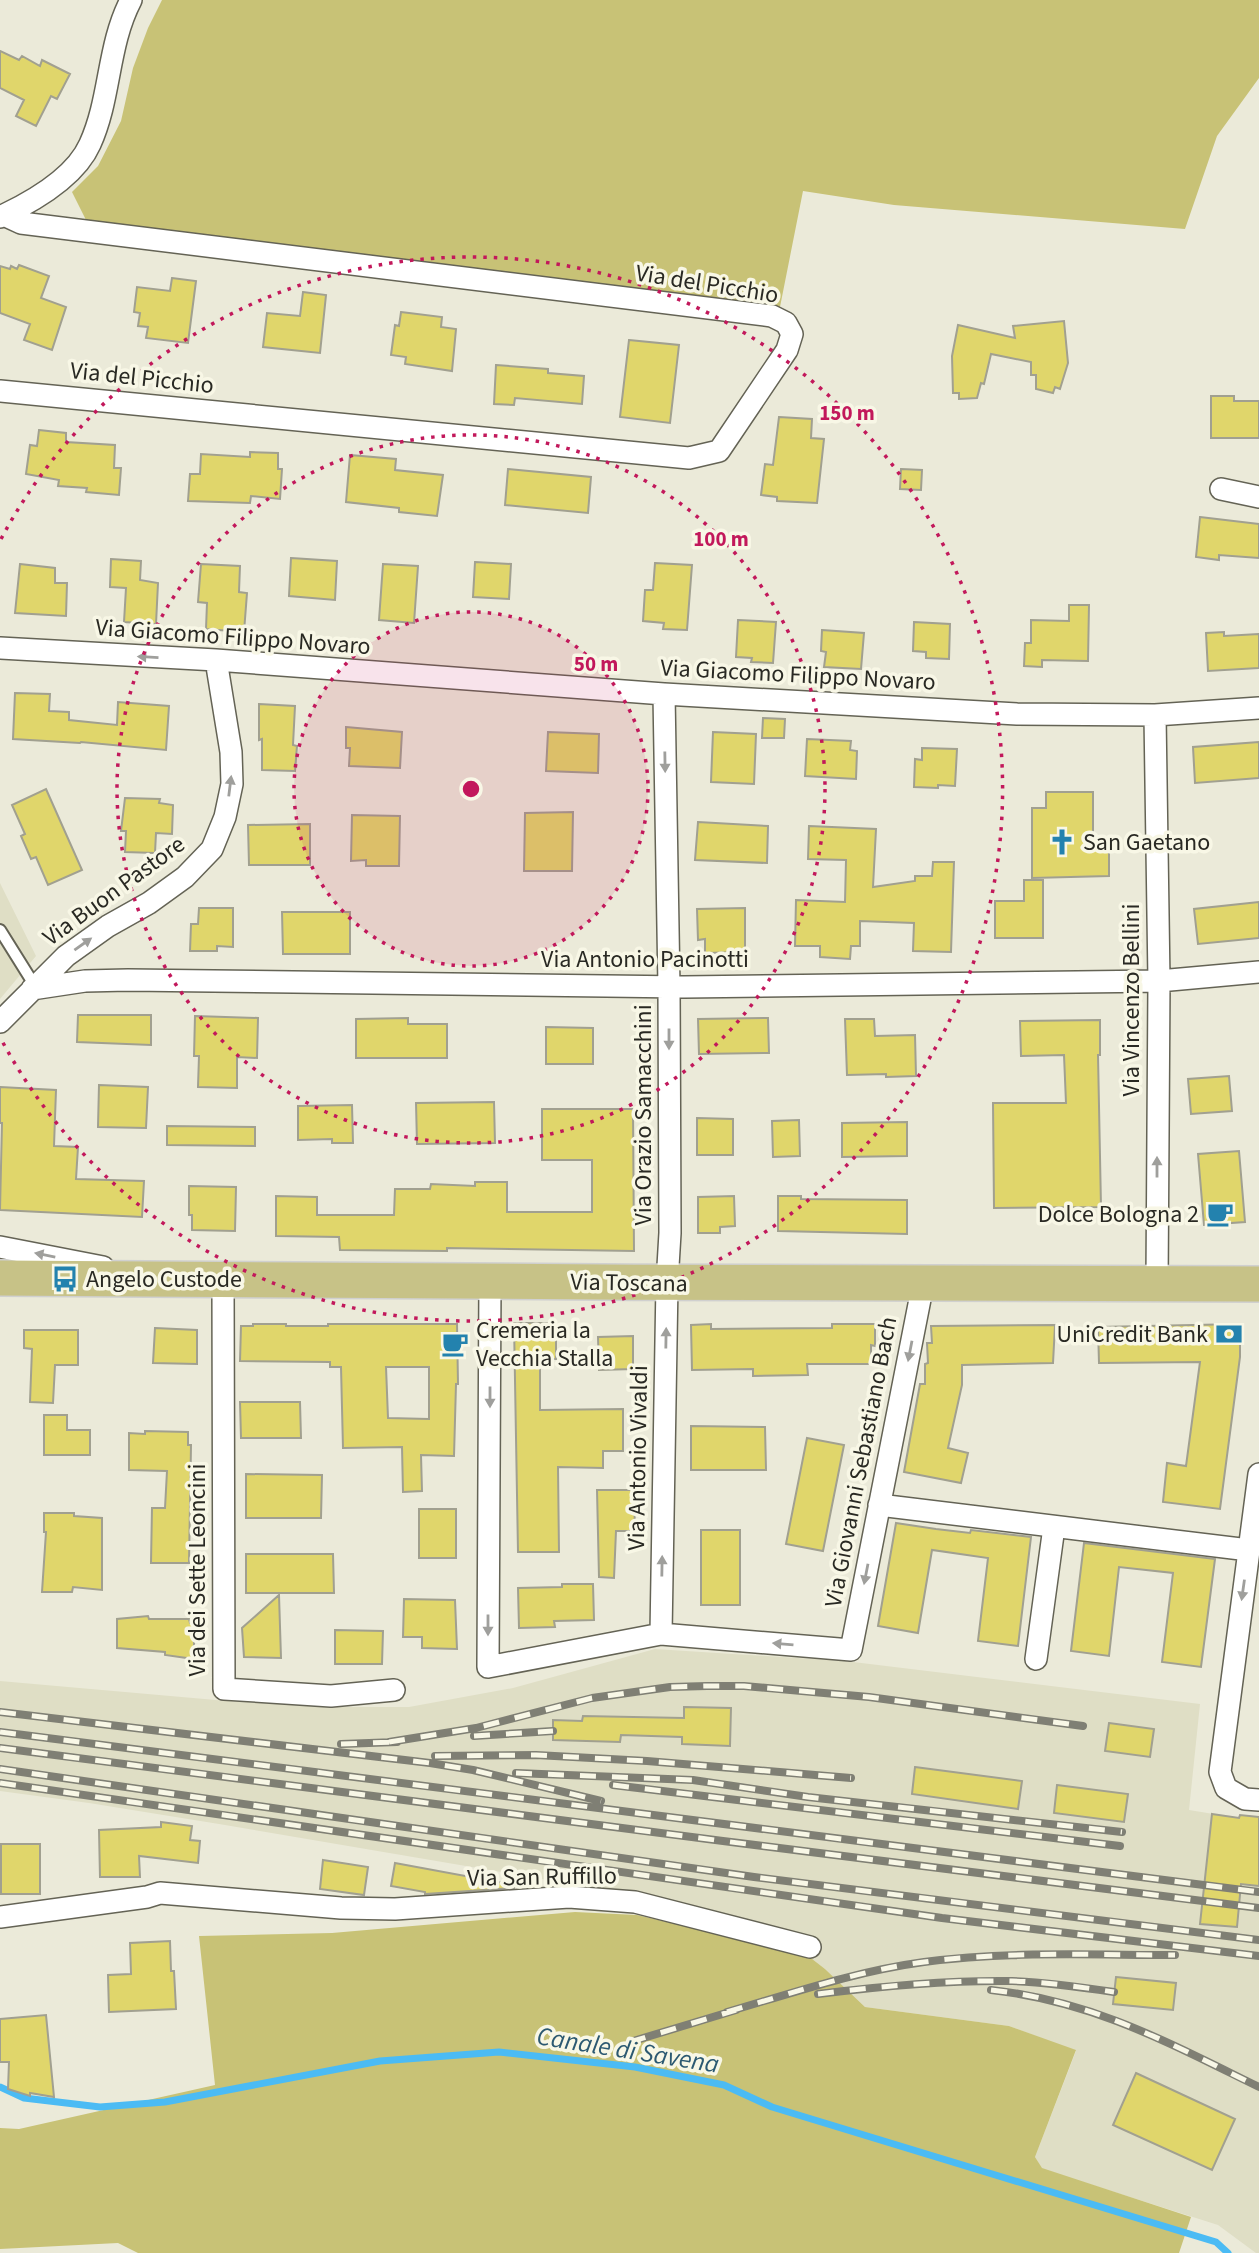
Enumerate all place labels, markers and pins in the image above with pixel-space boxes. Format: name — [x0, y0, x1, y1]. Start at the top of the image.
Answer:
centre of rings — [459, 777, 483, 801]
place label: San Gaetano — [1083, 825, 1210, 860]
church icon: San Gaetano — [1047, 827, 1077, 857]
place label: Dolce Bologna 2 — [1038, 1197, 1199, 1232]
cafe icon: Dolce Bologna 2 — [1205, 1199, 1235, 1229]
place label: Angelo Custode — [86, 1262, 242, 1297]
bus stop icon: Angelo Custode — [50, 1264, 80, 1294]
place label: Cremeria la Vecchia Stalla — [476, 1313, 613, 1376]
place label: UniCredit Bank — [1056, 1317, 1208, 1352]
bank icon: UniCredit Bank — [1214, 1319, 1244, 1349]
cafe icon: Cremeria la Vecchia Stalla — [440, 1329, 470, 1359]

